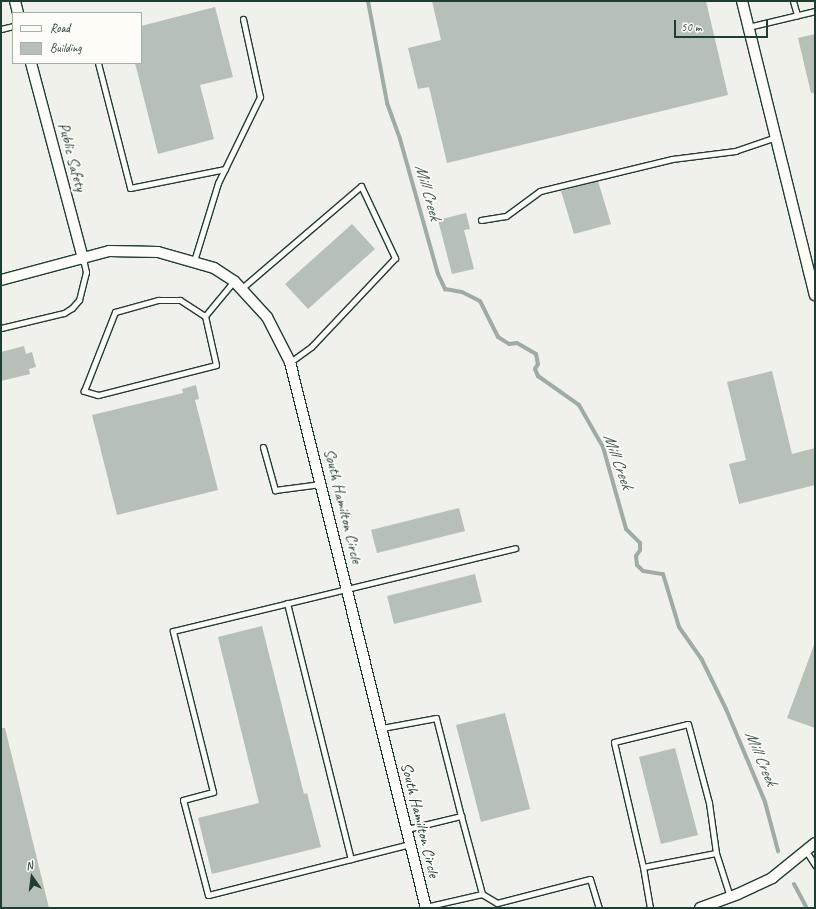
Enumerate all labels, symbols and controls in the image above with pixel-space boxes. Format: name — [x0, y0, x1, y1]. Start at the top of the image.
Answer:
legend — [12, 12, 142, 64]
scale bar — [676, 12, 770, 38]
text: 50 m — [681, 19, 701, 35]
text: Road — [50, 20, 70, 36]
text: Building — [50, 40, 82, 56]
street label: Public Safety — [54, 121, 90, 193]
water label: Mill Creek — [410, 162, 446, 222]
water label: Mill Creek — [599, 431, 637, 491]
street label: South Hamilton Circle — [319, 446, 367, 566]
water label: Mill Creek — [741, 728, 781, 788]
street label: South Hamilton Circle — [396, 760, 444, 880]
north arrow — [12, 857, 52, 897]
text: N — [24, 858, 34, 873]

